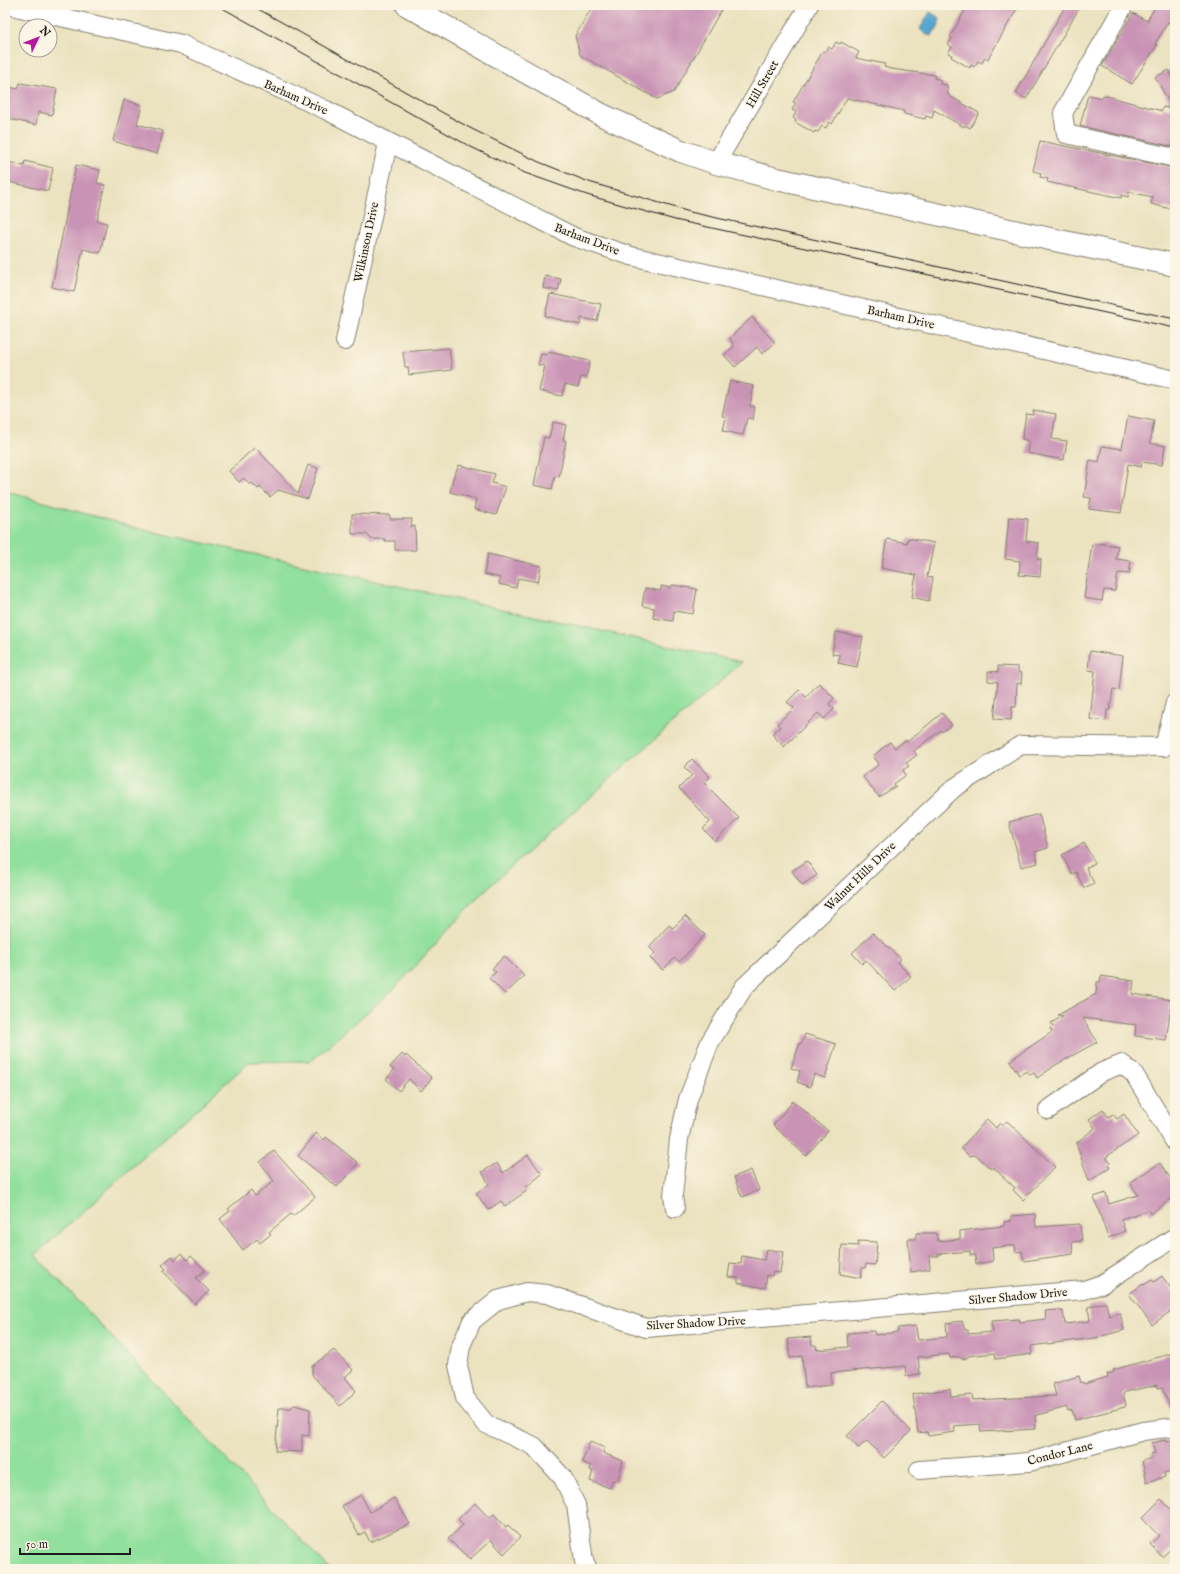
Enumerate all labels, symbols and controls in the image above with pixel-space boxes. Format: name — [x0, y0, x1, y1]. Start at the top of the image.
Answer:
north arrow — [18, 18, 58, 58]
text: N — [36, 23, 53, 40]
street label: Hill Street — [743, 58, 782, 111]
street label: Barham Drive — [261, 77, 331, 119]
street label: Wilkinson Drive — [351, 200, 382, 284]
street label: Barham Drive — [552, 220, 622, 259]
street label: Barham Drive — [866, 302, 937, 333]
street label: Walnut Hills Drive — [822, 838, 899, 914]
street label: Silver Shadow Drive — [968, 1285, 1069, 1308]
street label: Silver Shadow Drive — [646, 1313, 746, 1334]
street label: Condor Lane — [1026, 1438, 1095, 1469]
scale bar — [20, 1530, 130, 1556]
text: 50 m — [26, 1537, 48, 1552]

